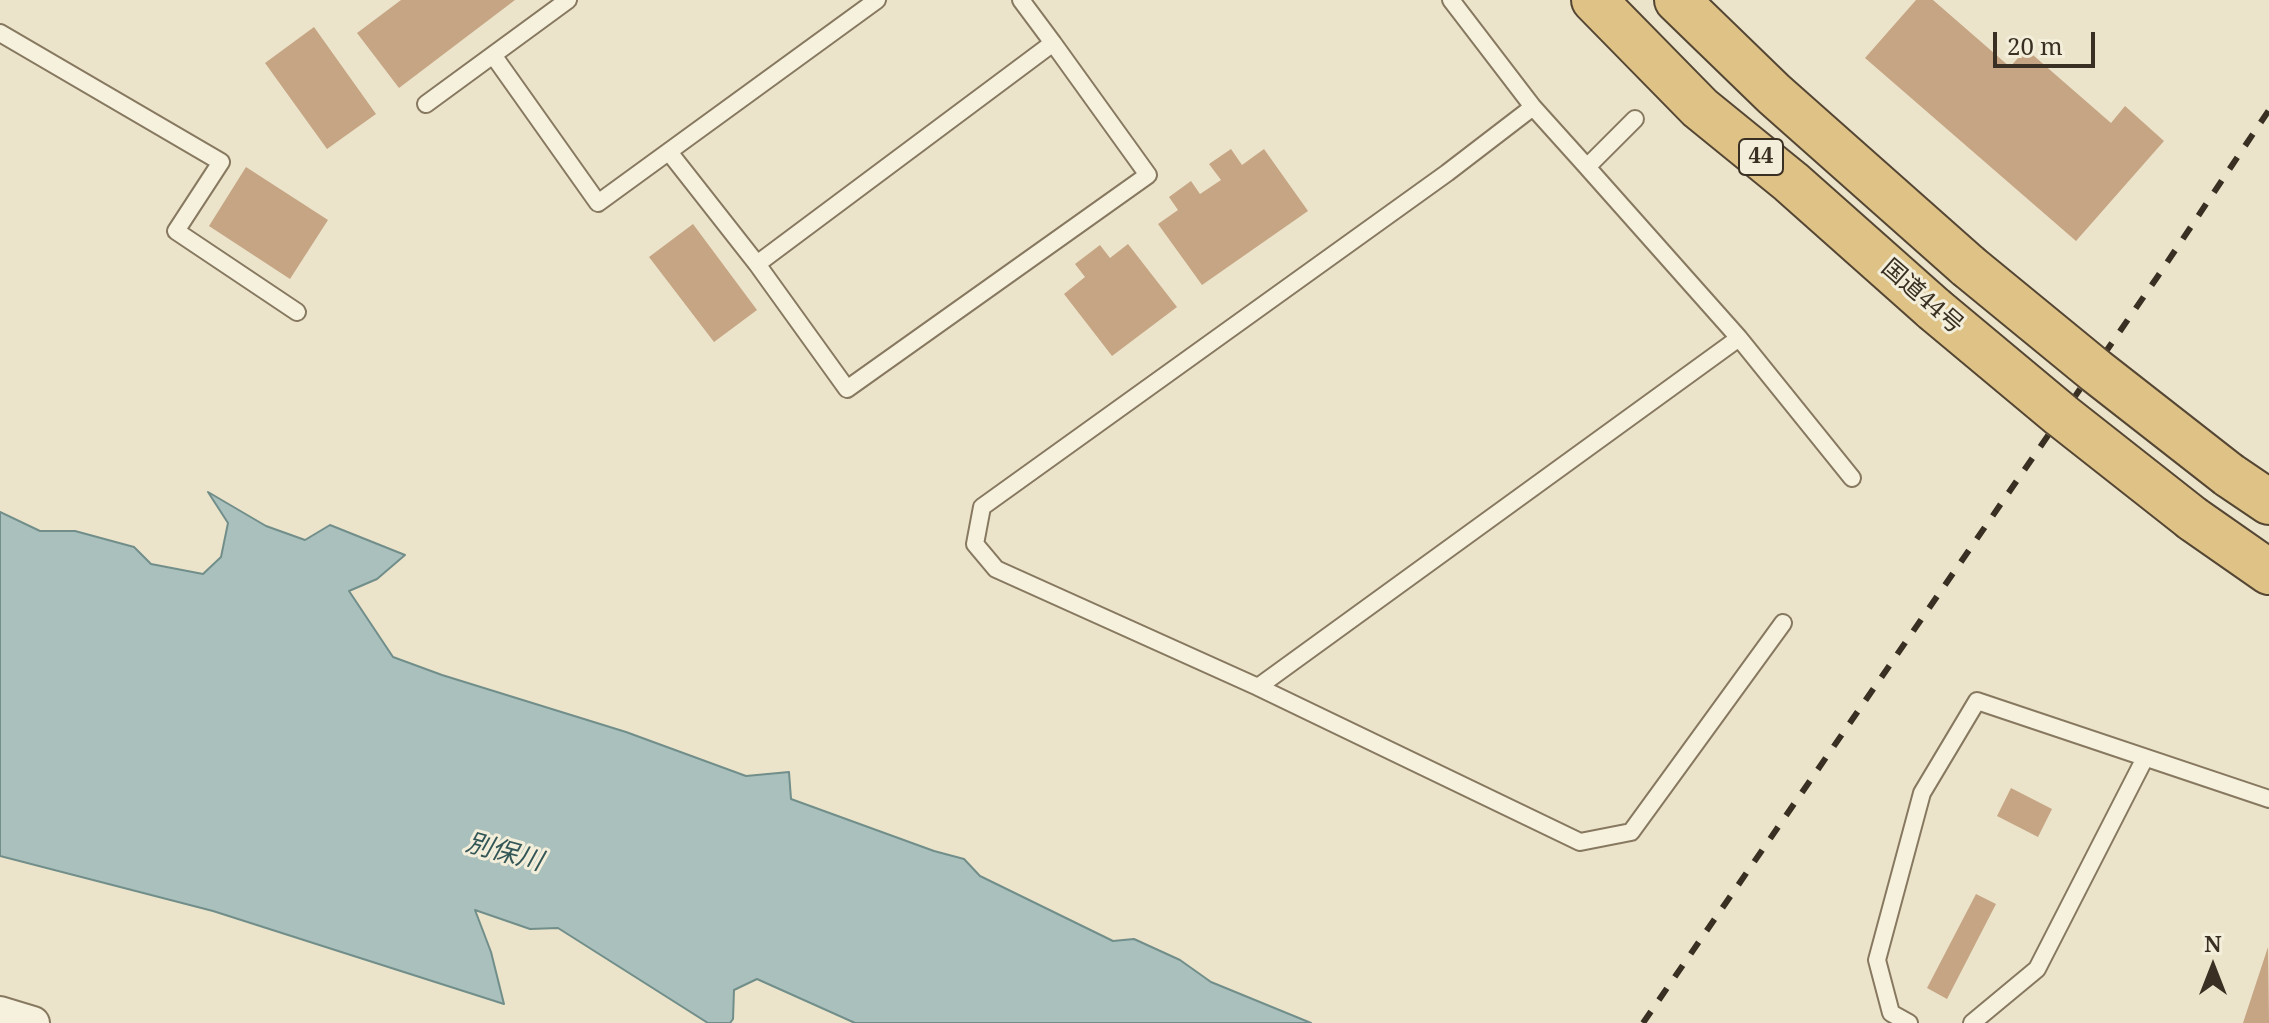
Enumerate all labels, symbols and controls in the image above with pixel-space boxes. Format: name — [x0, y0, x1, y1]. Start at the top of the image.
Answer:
scale bar — [1997, 16, 2099, 66]
text: 20 m — [2007, 29, 2063, 62]
road number: 44 — [1739, 139, 1783, 175]
street label: 国道44号 — [1875, 254, 1969, 340]
water label: 別保川 — [462, 828, 546, 878]
north arrow — [2173, 927, 2253, 1007]
text: N — [2204, 928, 2222, 958]

